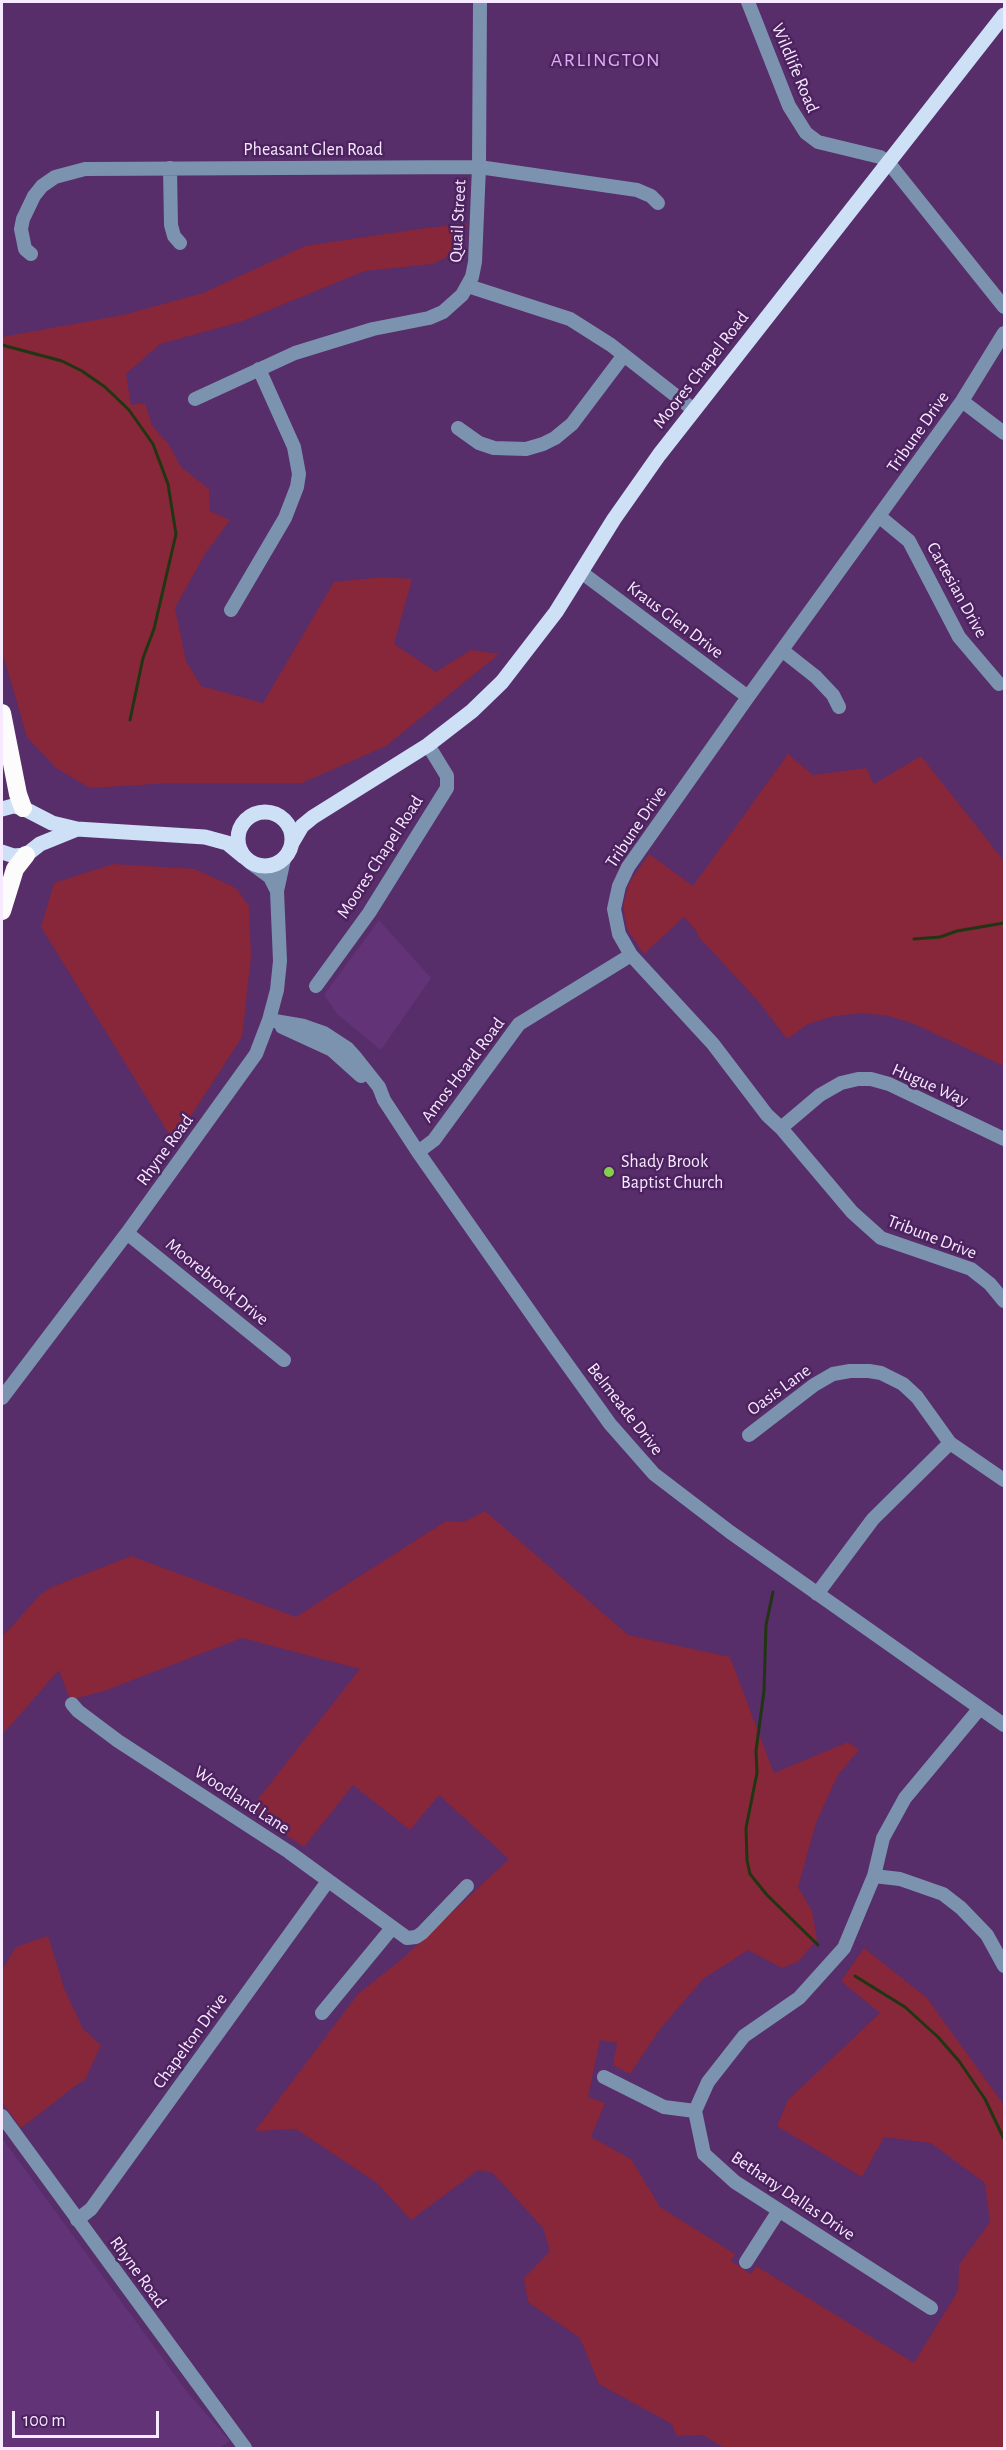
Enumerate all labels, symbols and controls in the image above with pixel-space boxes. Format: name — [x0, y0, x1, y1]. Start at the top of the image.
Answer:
street label: Wildlife Road — [766, 20, 824, 116]
district label: ARLINGTON — [551, 48, 661, 72]
street label: Pheasant Glen Road — [243, 139, 383, 161]
street label: Quail Street — [445, 179, 471, 263]
street label: Moores Chapel Road — [649, 307, 753, 433]
street label: Tribune Drive — [882, 387, 954, 477]
street label: Cartesian Drive — [922, 538, 992, 642]
street label: Kraus Glen Drive — [622, 577, 728, 663]
street label: Tribune Drive — [601, 782, 671, 872]
street label: Moores Chapel Road — [332, 791, 428, 923]
street label: Amos Hoard Road — [416, 1013, 510, 1127]
street label: Hugue Way — [888, 1059, 972, 1111]
street label: Rhyne Road — [132, 1110, 198, 1190]
place label: Shady Brook Baptist Church — [621, 1151, 723, 1194]
marker: Shady Brook Baptist Church — [602, 1165, 616, 1179]
street label: Tribune Drive — [884, 1210, 980, 1264]
street label: Moorebrook Drive — [161, 1234, 273, 1330]
street label: Belmeade Drive — [582, 1359, 668, 1459]
street label: Oasis Lane — [743, 1360, 815, 1420]
street label: Woodland Lane — [190, 1761, 294, 1839]
street label: Chapelton Drive — [148, 1989, 232, 2093]
street label: Bethany Dallas Drive — [727, 2147, 859, 2245]
street label: Rhyne Road — [105, 2232, 171, 2312]
scale bar — [15, 2399, 162, 2437]
text: 100 m — [23, 2412, 66, 2430]

